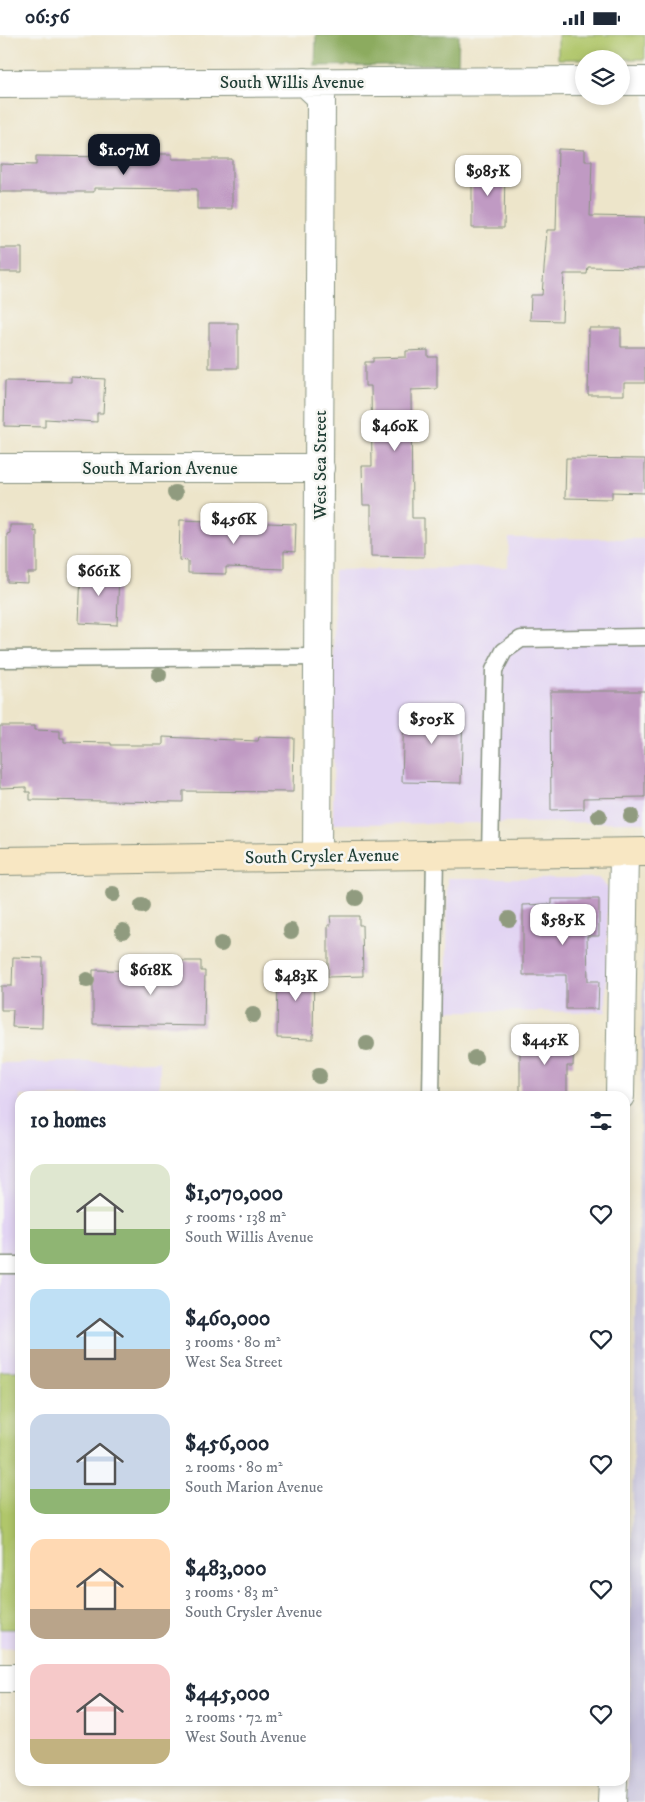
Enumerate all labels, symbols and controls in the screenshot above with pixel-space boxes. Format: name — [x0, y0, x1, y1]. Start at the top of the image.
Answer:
text: 06:56 — [25, 6, 69, 29]
map controls — [575, 50, 630, 105]
button: layers — [575, 50, 630, 105]
street label: South Willis Avenue — [220, 72, 364, 94]
pin: $1.07M — [83, 133, 165, 176]
text: $1.07M — [99, 140, 149, 160]
pin: $985K — [453, 155, 523, 197]
text: $985K — [466, 161, 510, 181]
pin: $460K — [360, 409, 430, 452]
street label: West Sea Street — [310, 410, 332, 521]
text: $460K — [372, 416, 418, 436]
street label: South Marion Avenue — [82, 458, 238, 480]
pin: $456K — [199, 503, 269, 545]
text: $456K — [211, 509, 257, 529]
pin: $661K — [64, 555, 134, 597]
text: $661K — [78, 561, 120, 581]
pin: $505K — [397, 703, 467, 745]
text: $505K — [410, 709, 454, 729]
street label: South Crysler Avenue — [245, 845, 399, 869]
pin: $585K — [528, 903, 598, 946]
text: $585K — [541, 910, 585, 930]
pin: $618K — [116, 953, 186, 996]
pin: $483K — [261, 959, 331, 1002]
text: $618K — [130, 960, 172, 980]
text: $483K — [274, 966, 318, 986]
pin: $445K — [510, 1023, 580, 1066]
text: $445K — [522, 1030, 568, 1050]
icon: filters — [587, 1107, 615, 1135]
text: 10 homes — [30, 1108, 106, 1134]
text: $1,070,000 — [185, 1181, 283, 1207]
icon: home — [70, 1184, 130, 1244]
icon: heart — [587, 1200, 615, 1228]
text: 5 rooms · 138 m² — [185, 1207, 286, 1227]
text: South Willis Avenue — [185, 1227, 313, 1247]
text: $460,000 — [185, 1306, 270, 1332]
icon: home — [70, 1309, 130, 1369]
icon: heart — [587, 1325, 615, 1353]
text: 3 rooms · 80 m² — [185, 1332, 281, 1352]
text: West Sea Street — [185, 1352, 283, 1372]
text: $456,000 — [185, 1431, 269, 1457]
icon: home — [70, 1434, 130, 1494]
icon: heart — [587, 1450, 615, 1478]
text: 2 rooms · 80 m² — [185, 1457, 283, 1477]
text: South Marion Avenue — [185, 1477, 323, 1497]
text: $483,000 — [185, 1556, 266, 1582]
icon: home — [70, 1559, 130, 1619]
icon: heart — [587, 1575, 615, 1603]
text: 3 rooms · 83 m² — [185, 1582, 278, 1602]
text: South Crysler Avenue — [185, 1602, 322, 1622]
text: $445,000 — [185, 1681, 270, 1707]
icon: home — [70, 1684, 130, 1744]
icon: heart — [587, 1700, 615, 1728]
text: 2 rooms · 72 m² — [185, 1707, 282, 1727]
text: West South Avenue — [185, 1727, 306, 1747]

